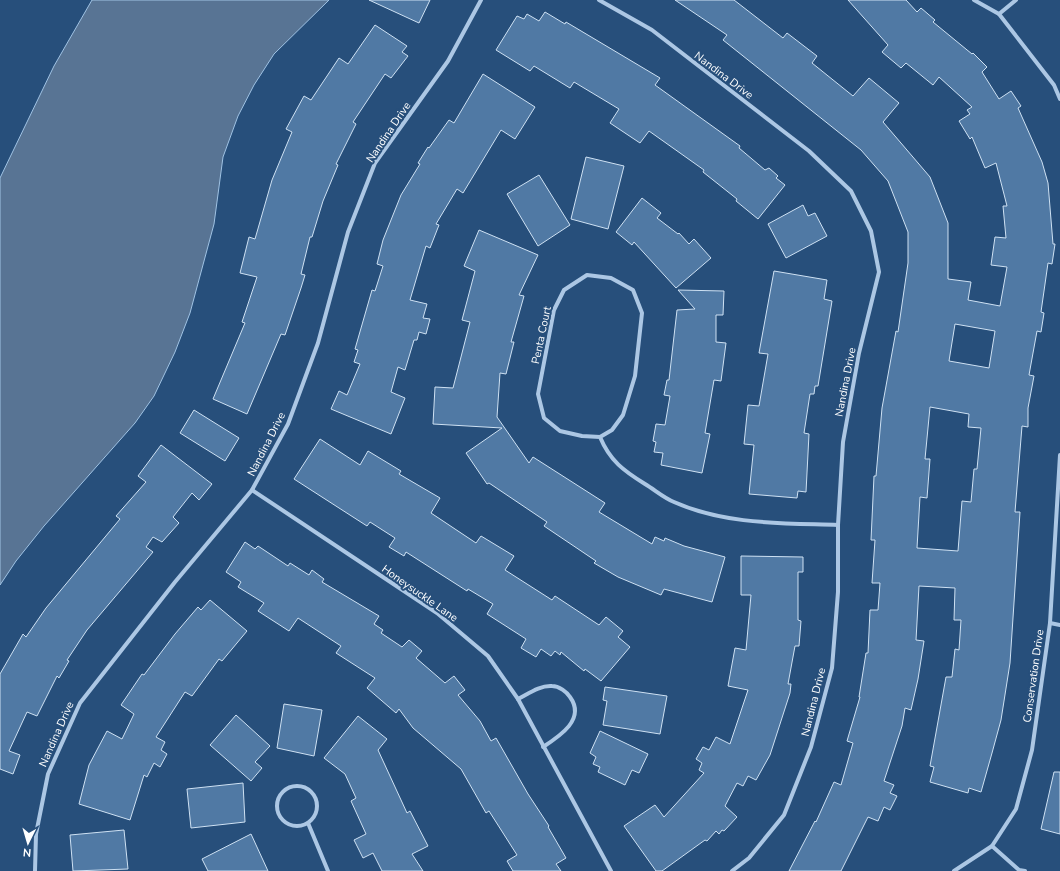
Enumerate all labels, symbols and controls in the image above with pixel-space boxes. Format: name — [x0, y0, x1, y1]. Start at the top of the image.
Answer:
street label: Nandina Drive — [691, 48, 756, 103]
street label: Nandina Drive — [363, 99, 414, 166]
street label: Penta Court — [528, 305, 555, 365]
street label: Nandina Drive — [831, 346, 860, 418]
street label: Nandina Drive — [244, 409, 289, 479]
street label: Honeysuckle Lane — [379, 561, 461, 625]
street label: Conservation Drive — [1020, 628, 1047, 724]
street label: Nandina Drive — [798, 666, 829, 738]
street label: Nandina Drive — [35, 699, 78, 769]
north arrow — [8, 823, 48, 863]
text: N — [22, 845, 32, 860]

